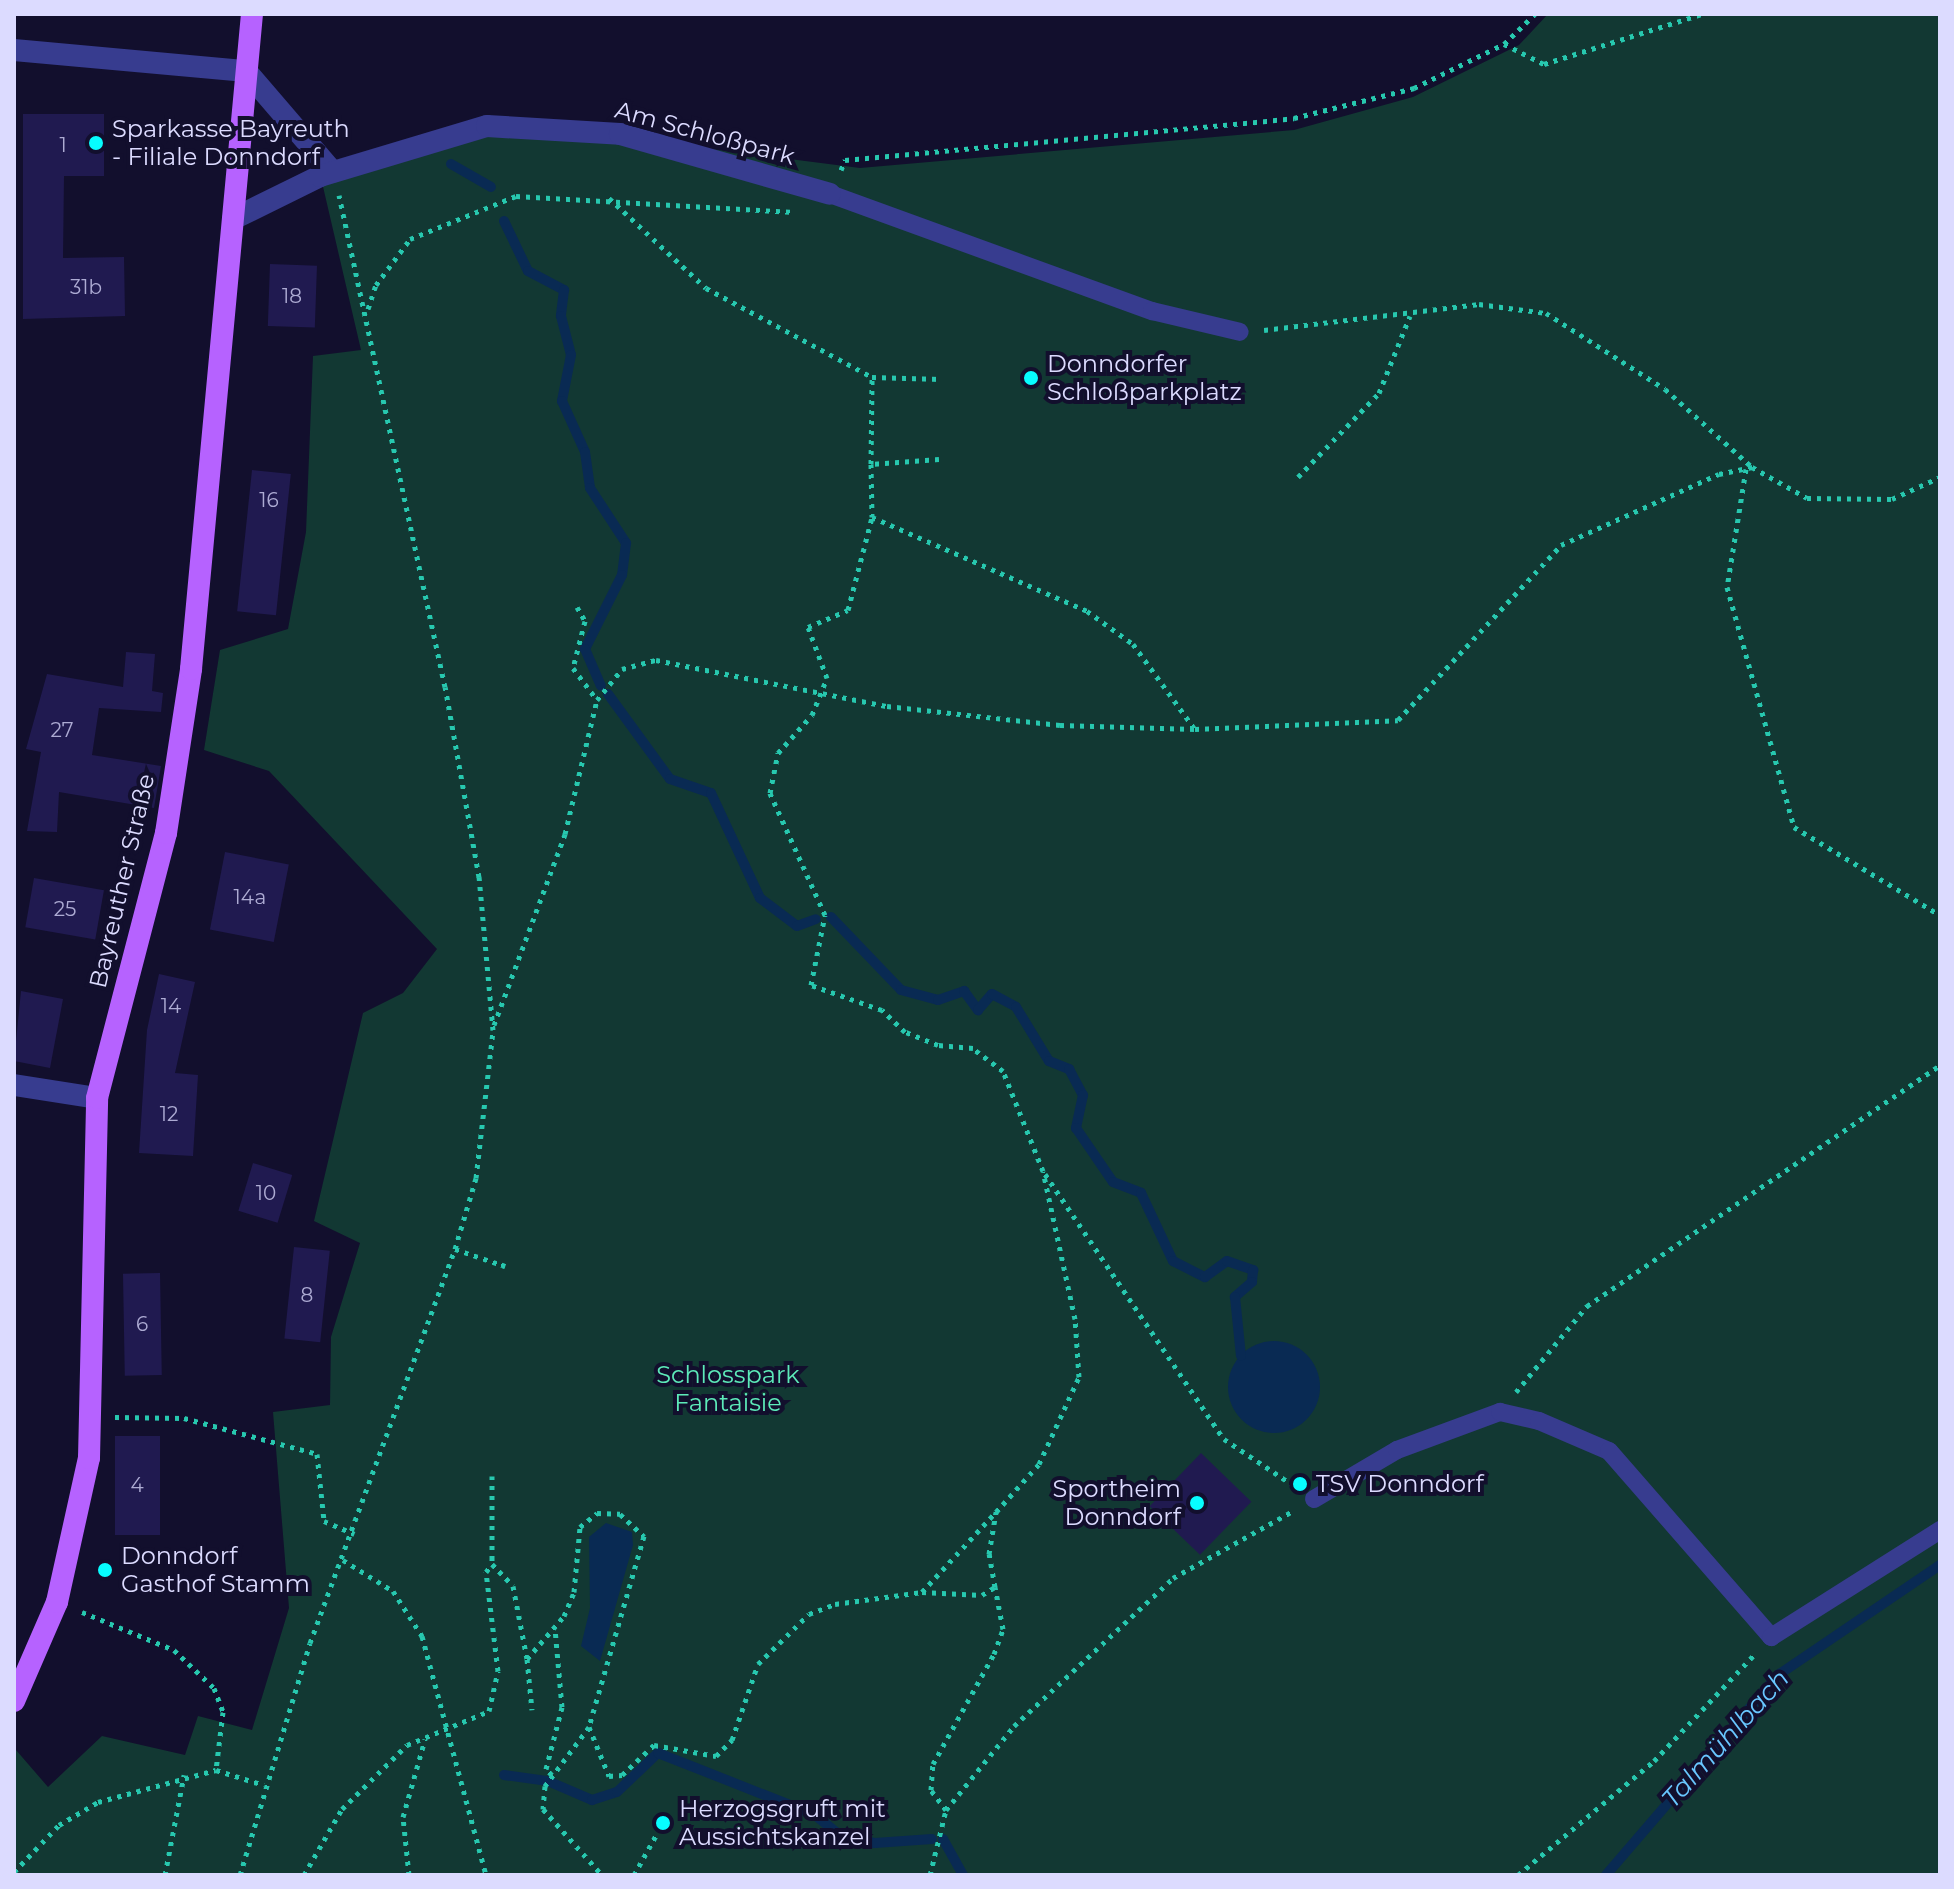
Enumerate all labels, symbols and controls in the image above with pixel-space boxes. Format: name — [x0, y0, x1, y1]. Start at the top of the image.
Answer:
street label: Am Schloßpark — [612, 95, 798, 171]
place label: Sparkasse Bayreuth - Filiale Donndorf — [112, 115, 350, 171]
house number: 1 — [59, 133, 67, 157]
marker: Sparkasse Bayreuth - Filiale Donndorf — [87, 134, 105, 152]
house number: 31b — [70, 275, 102, 299]
house number: 18 — [282, 284, 302, 308]
place label: Donndorfer Schloßparkplatz — [1047, 350, 1242, 406]
marker: Donndorfer Schloßparkplatz — [1022, 369, 1040, 387]
house number: 16 — [259, 488, 279, 512]
house number: 27 — [50, 718, 74, 742]
street label: Bayreuther Straße — [83, 771, 161, 991]
house number: 14a — [234, 885, 266, 909]
house number: 25 — [54, 897, 76, 921]
house number: 14 — [161, 994, 181, 1018]
house number: 12 — [160, 1102, 178, 1126]
house number: 10 — [256, 1181, 276, 1205]
house number: 8 — [301, 1283, 313, 1307]
house number: 6 — [136, 1312, 148, 1336]
park label: Schlosspark Fantaisie — [656, 1361, 800, 1417]
place label: TSV Donndorf — [1316, 1470, 1484, 1498]
house number: 4 — [130, 1473, 144, 1497]
place label: Sportheim Donndorf — [1053, 1475, 1181, 1531]
marker: TSV Donndorf — [1291, 1475, 1309, 1493]
marker: Sportheim Donndorf — [1188, 1494, 1206, 1512]
place label: Donndorf Gasthof Stamm — [121, 1542, 310, 1598]
marker: Donndorf Gasthof Stamm — [96, 1561, 114, 1579]
water label: Talmühlbach — [1656, 1664, 1796, 1814]
place label: Herzogsgruft mit Aussichtskanzel — [679, 1795, 886, 1851]
marker: Herzogsgruft mit Aussichtskanzel — [654, 1814, 672, 1832]

